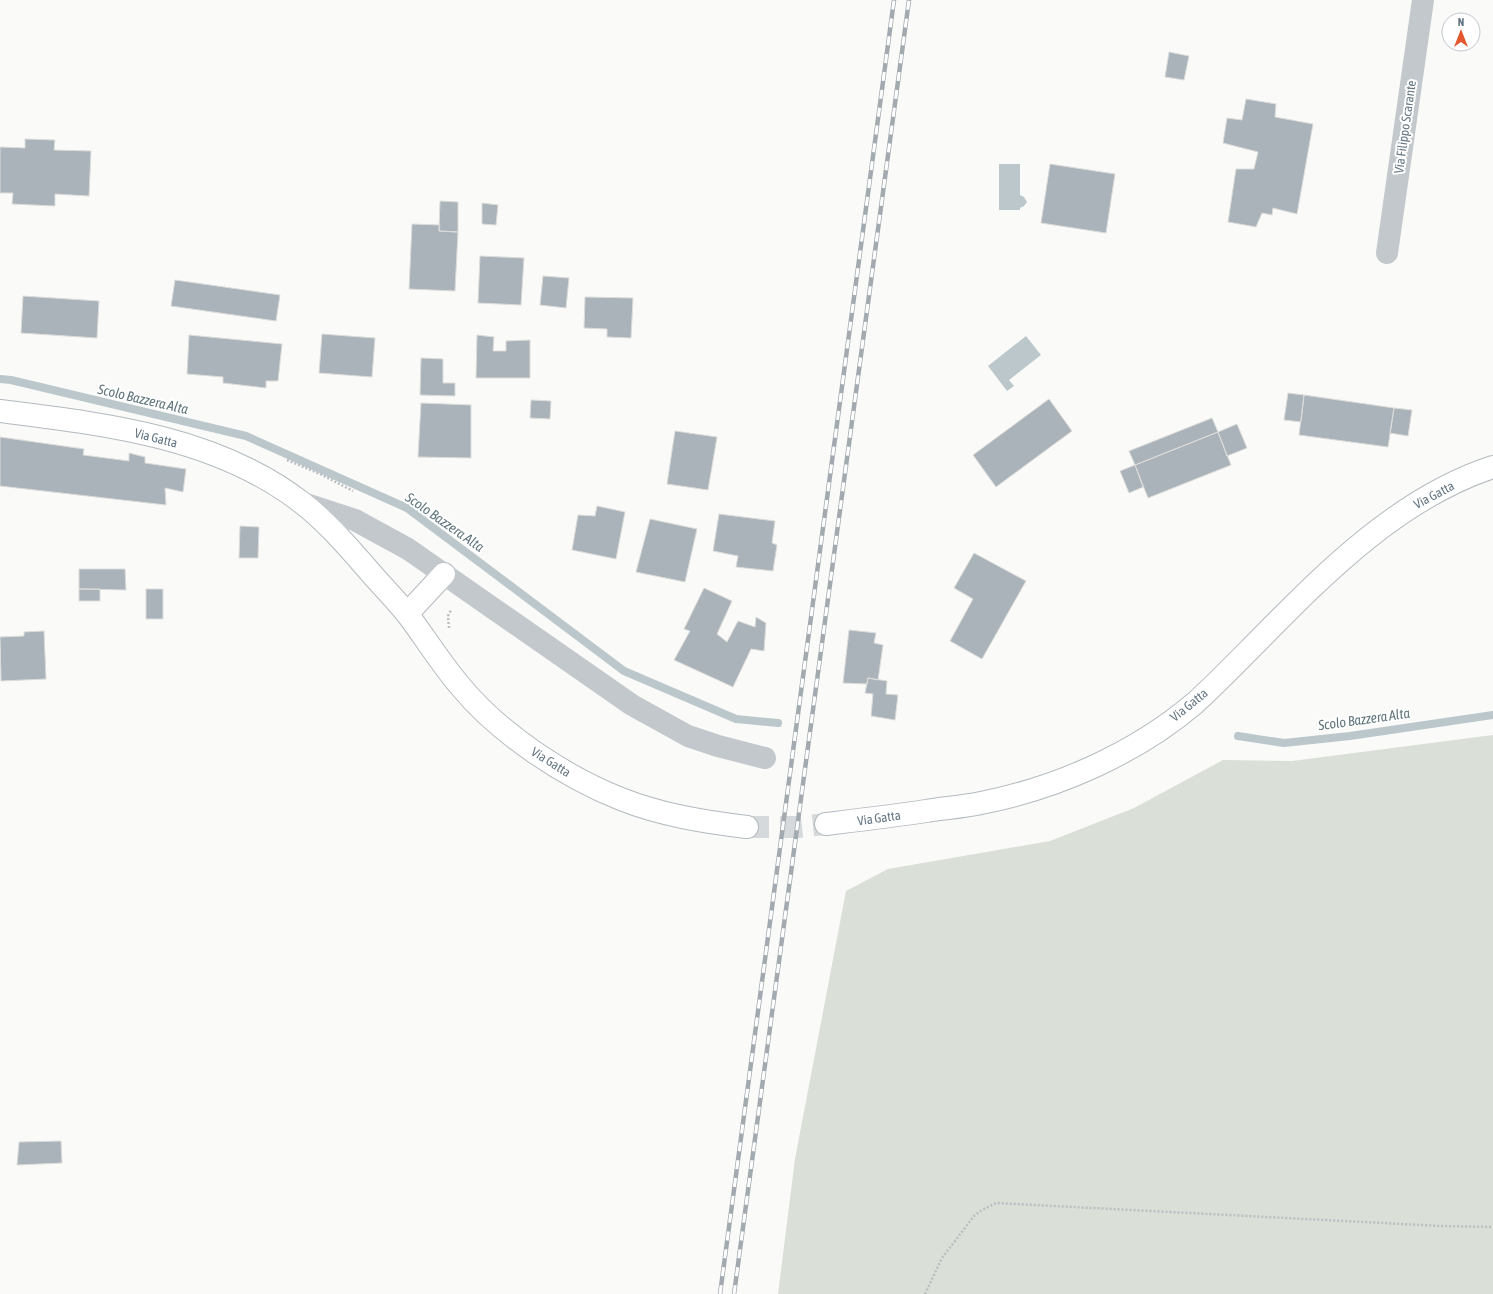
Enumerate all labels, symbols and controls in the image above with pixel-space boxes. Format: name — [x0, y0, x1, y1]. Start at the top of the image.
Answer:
north arrow — [1441, 12, 1481, 52]
text: N — [1458, 16, 1464, 28]
street label: Via Filippo Scarante — [1391, 79, 1419, 175]
water label: Scolo Bazzera Alta — [95, 381, 190, 417]
street label: Via Gatta — [133, 425, 179, 451]
street label: Via Gatta — [1411, 478, 1457, 512]
water label: Scolo Bazzera Alta — [402, 488, 488, 555]
street label: Via Gatta — [1167, 685, 1211, 725]
water label: Scolo Bazzera Alta — [1316, 705, 1411, 733]
street label: Via Gatta — [529, 744, 573, 780]
street label: Via Gatta — [856, 808, 902, 828]

